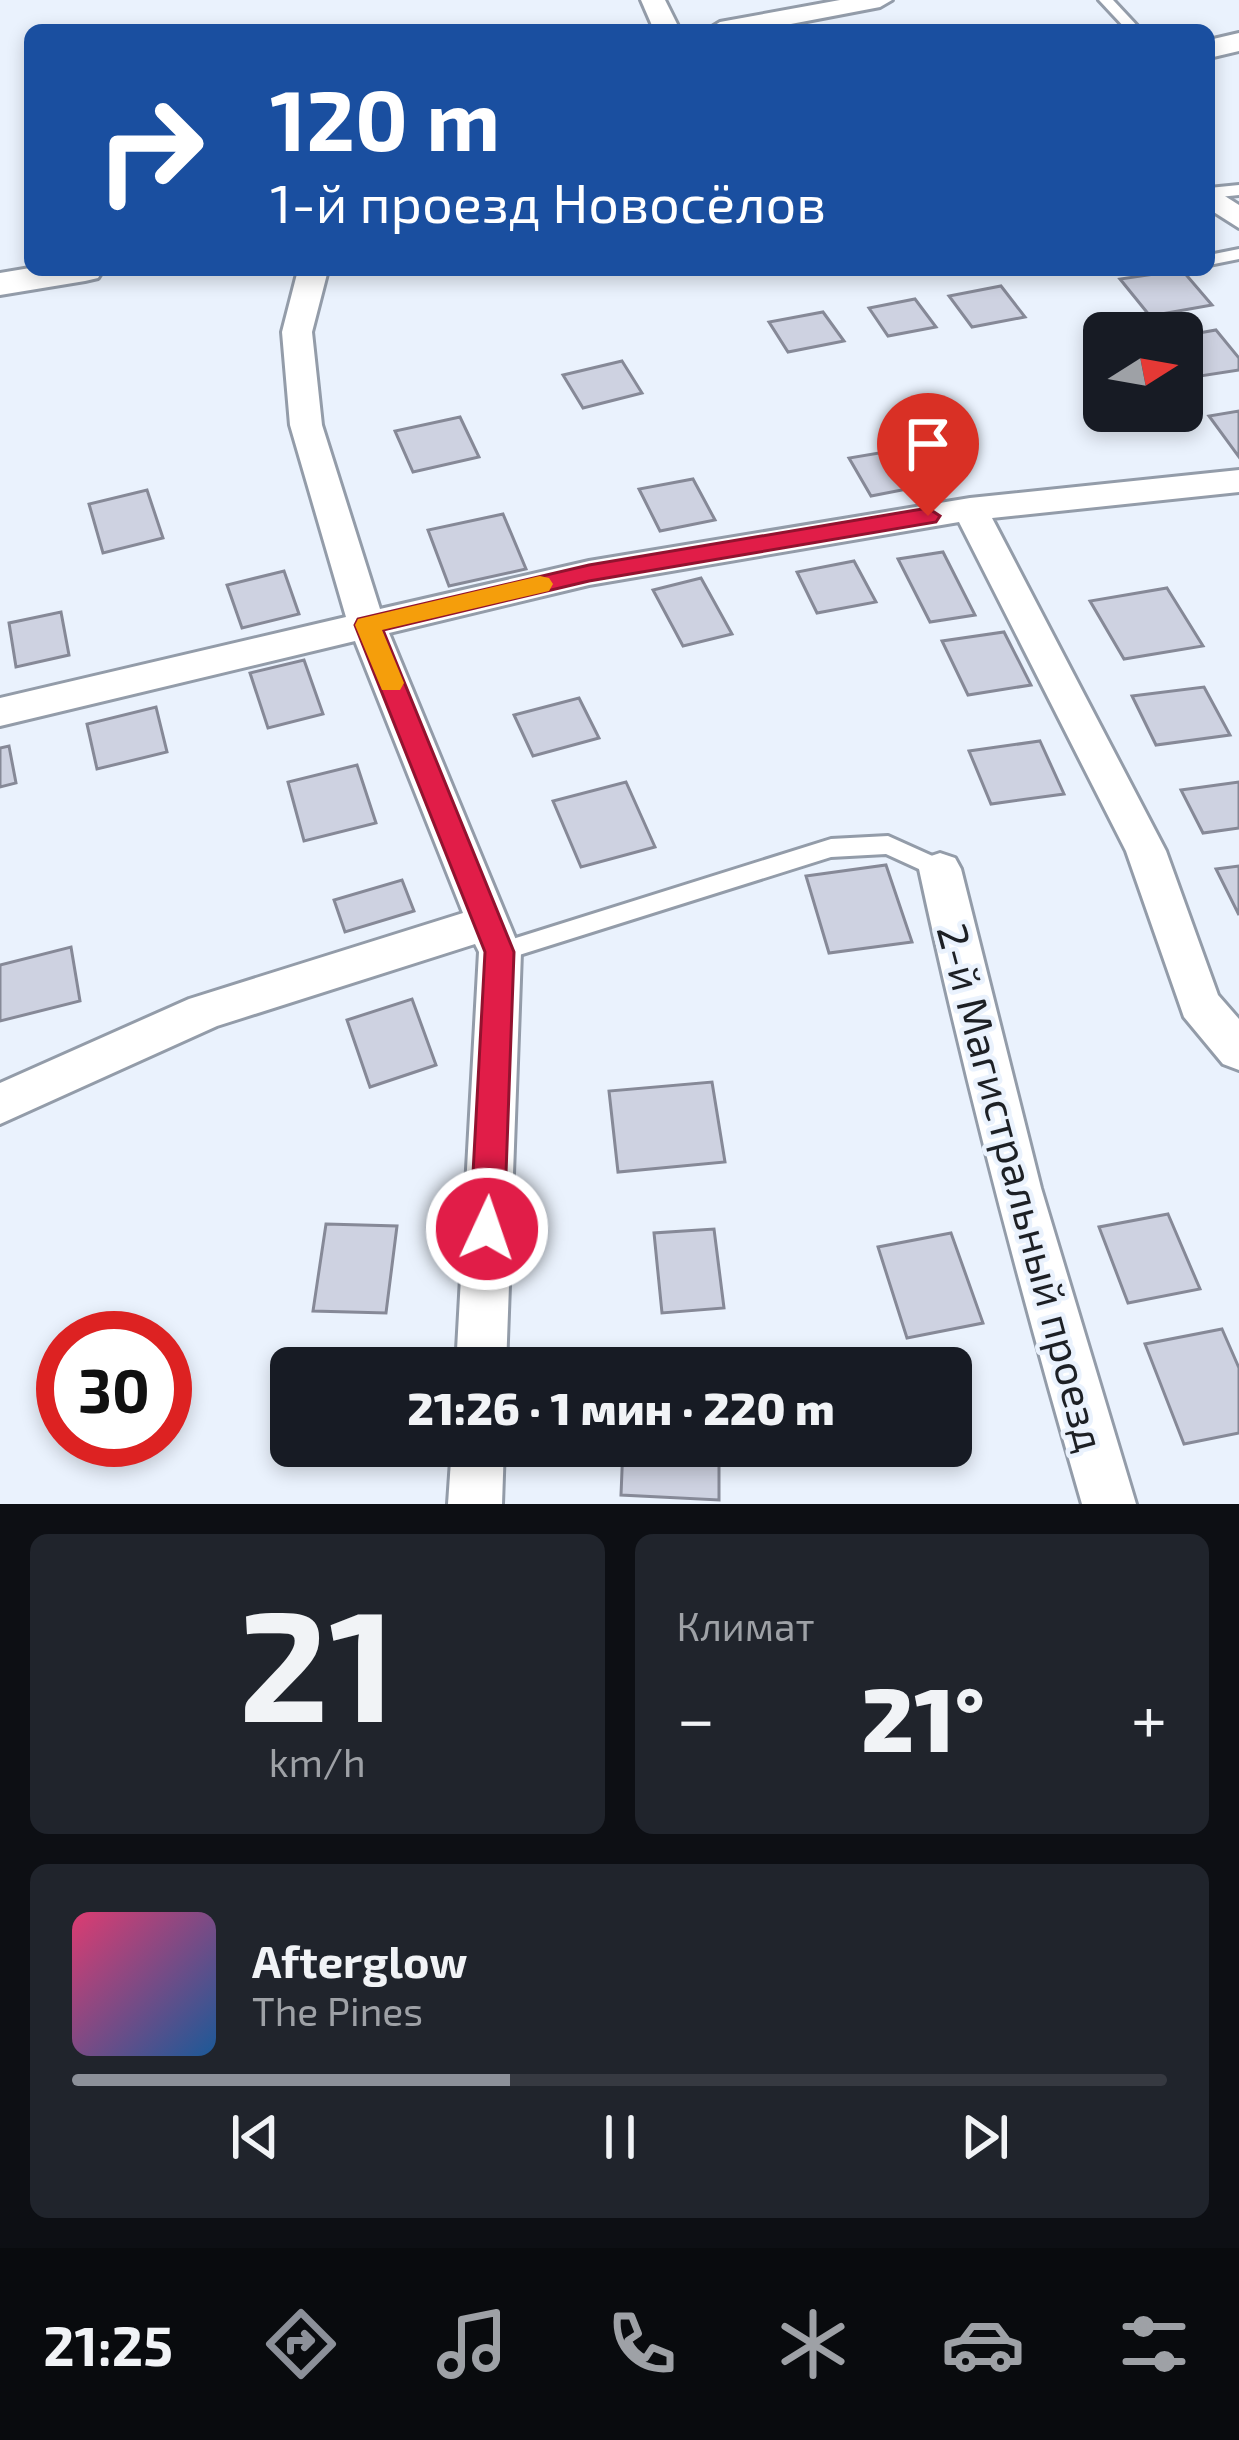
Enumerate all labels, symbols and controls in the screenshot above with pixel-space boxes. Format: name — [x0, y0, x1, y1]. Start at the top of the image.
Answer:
text: 120 m — [270, 67, 500, 168]
icon: right — [72, 72, 228, 228]
text: 1-й проезд Новосёлов — [270, 169, 826, 234]
north arrow — [1083, 312, 1203, 432]
map controls — [1083, 312, 1203, 432]
pin — [877, 393, 979, 516]
icon: arrive — [895, 411, 961, 477]
street label: 2-й Магистральный проезд — [928, 918, 1118, 1456]
position arrow — [424, 1166, 550, 1292]
speed limit sign: 30 — [36, 1311, 192, 1467]
text: 21:26 · 1 мин · 220 m — [407, 1380, 835, 1434]
text: 21 — [238, 1566, 396, 1753]
text: Климат — [677, 1602, 815, 1649]
text: 21° — [861, 1662, 985, 1770]
text: − — [677, 1677, 715, 1756]
text: + — [1131, 1677, 1167, 1756]
text: km/h — [269, 1738, 366, 1785]
text: Afterglow — [252, 1933, 468, 1987]
text: The Pines — [252, 1987, 423, 2034]
icon: previous — [222, 2104, 288, 2170]
icon: pause — [587, 2104, 653, 2170]
icon: next — [952, 2104, 1018, 2170]
icon: directions — [259, 2302, 343, 2386]
icon: music — [430, 2302, 514, 2386]
icon: phone — [600, 2302, 684, 2386]
icon: climate — [771, 2302, 855, 2386]
icon: car — [941, 2302, 1025, 2386]
icon: filters — [1112, 2302, 1196, 2386]
text: 21:25 — [43, 2312, 173, 2377]

